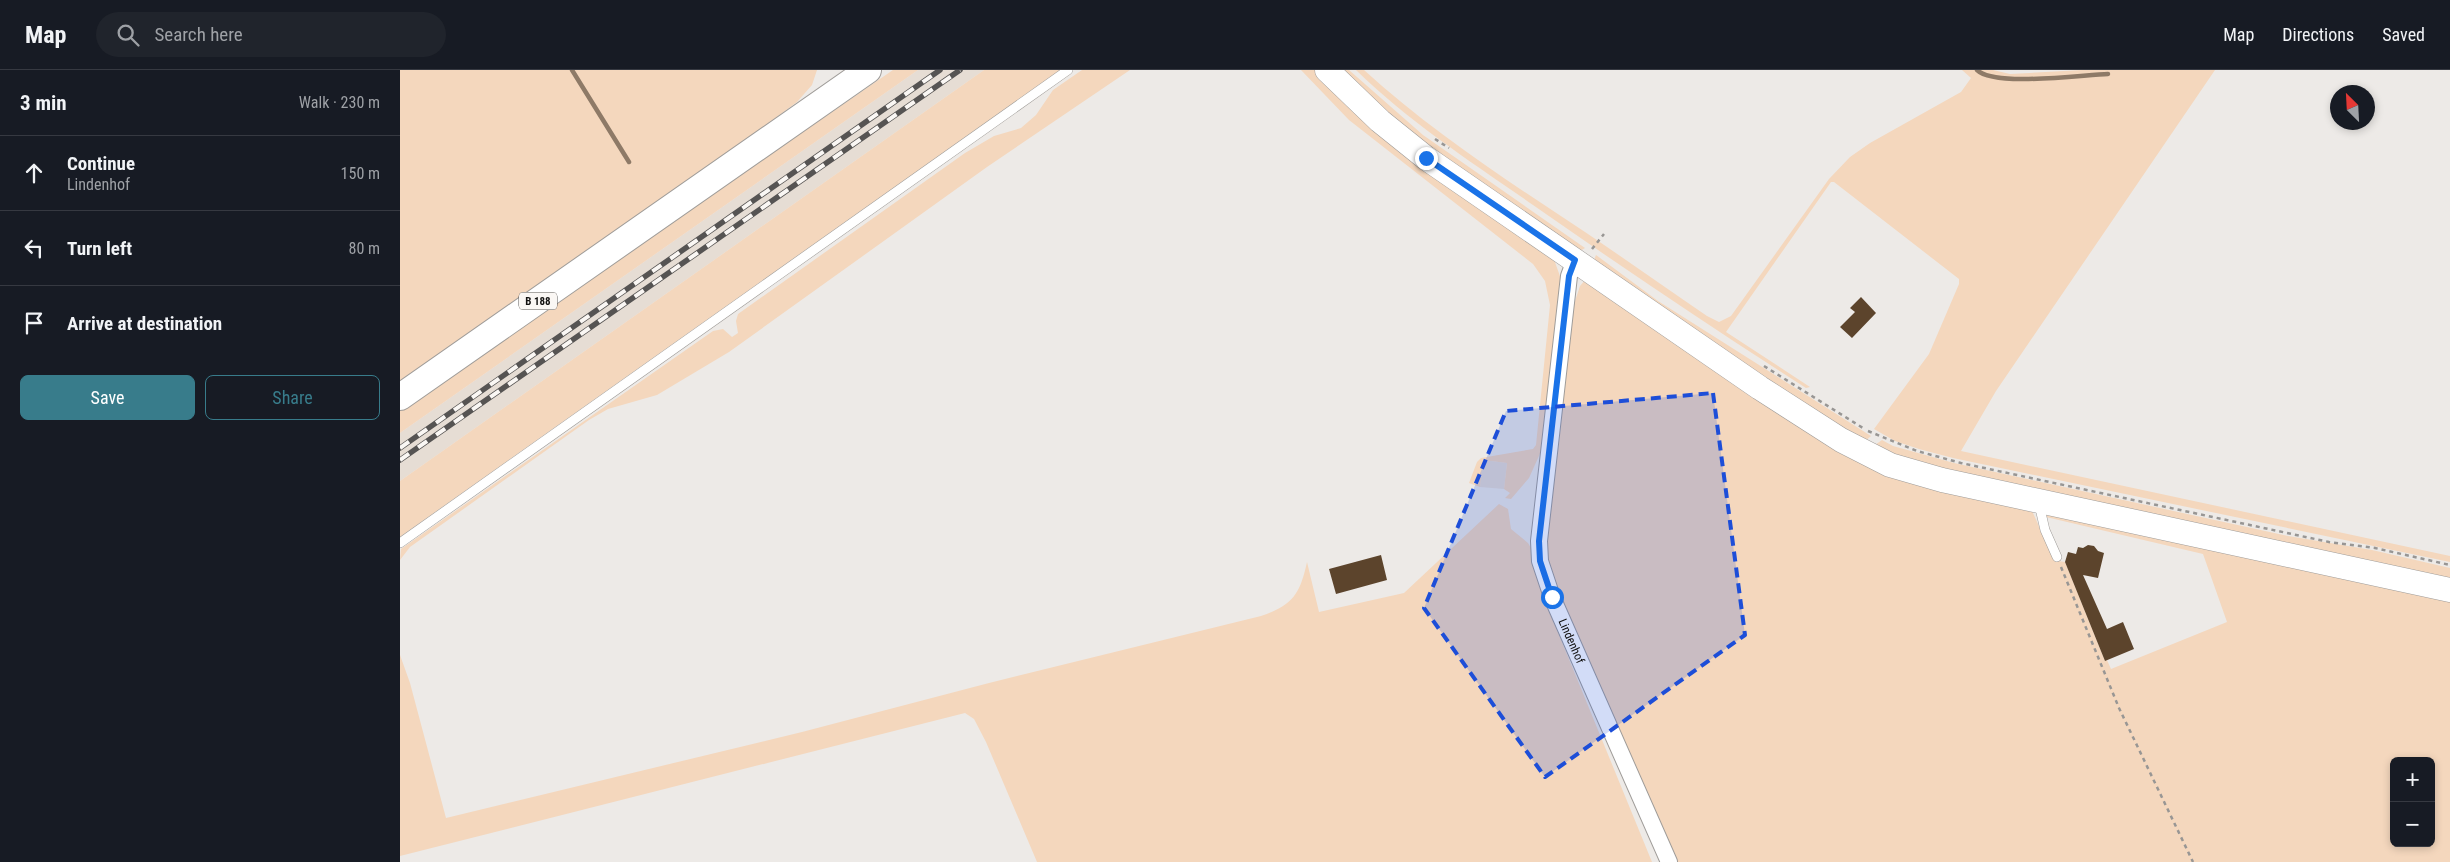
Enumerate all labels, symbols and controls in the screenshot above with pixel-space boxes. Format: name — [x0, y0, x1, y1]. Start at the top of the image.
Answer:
search box — [96, 12, 446, 57]
text: Map — [25, 21, 66, 49]
icon: search — [114, 21, 142, 49]
text: Search here — [154, 23, 243, 46]
text: Map — [2223, 24, 2254, 45]
text: Directions — [2282, 24, 2354, 45]
text: Saved — [2382, 24, 2425, 45]
north arrow — [2330, 85, 2375, 130]
text: 3 min — [20, 91, 67, 115]
text: Walk · 230 m — [299, 93, 380, 112]
route end — [1415, 147, 1438, 170]
text: Continue — [67, 152, 135, 175]
icon: ahead — [20, 159, 48, 187]
text: 150 m — [341, 164, 380, 183]
text: Lindenhof — [67, 175, 130, 194]
icon: left — [20, 234, 48, 262]
text: Turn left — [67, 237, 132, 260]
text: 80 m — [348, 239, 380, 258]
road number: B 188 — [519, 292, 557, 310]
icon: arrive — [20, 309, 48, 337]
text: Arrive at destination — [67, 312, 222, 335]
button: Save — [20, 375, 195, 420]
button: Share — [205, 375, 380, 420]
route start — [1541, 586, 1564, 609]
street label: Lindenhof — [1556, 617, 1588, 666]
map controls — [2390, 757, 2435, 847]
button: + — [2390, 757, 2435, 802]
button: − — [2390, 802, 2435, 847]

